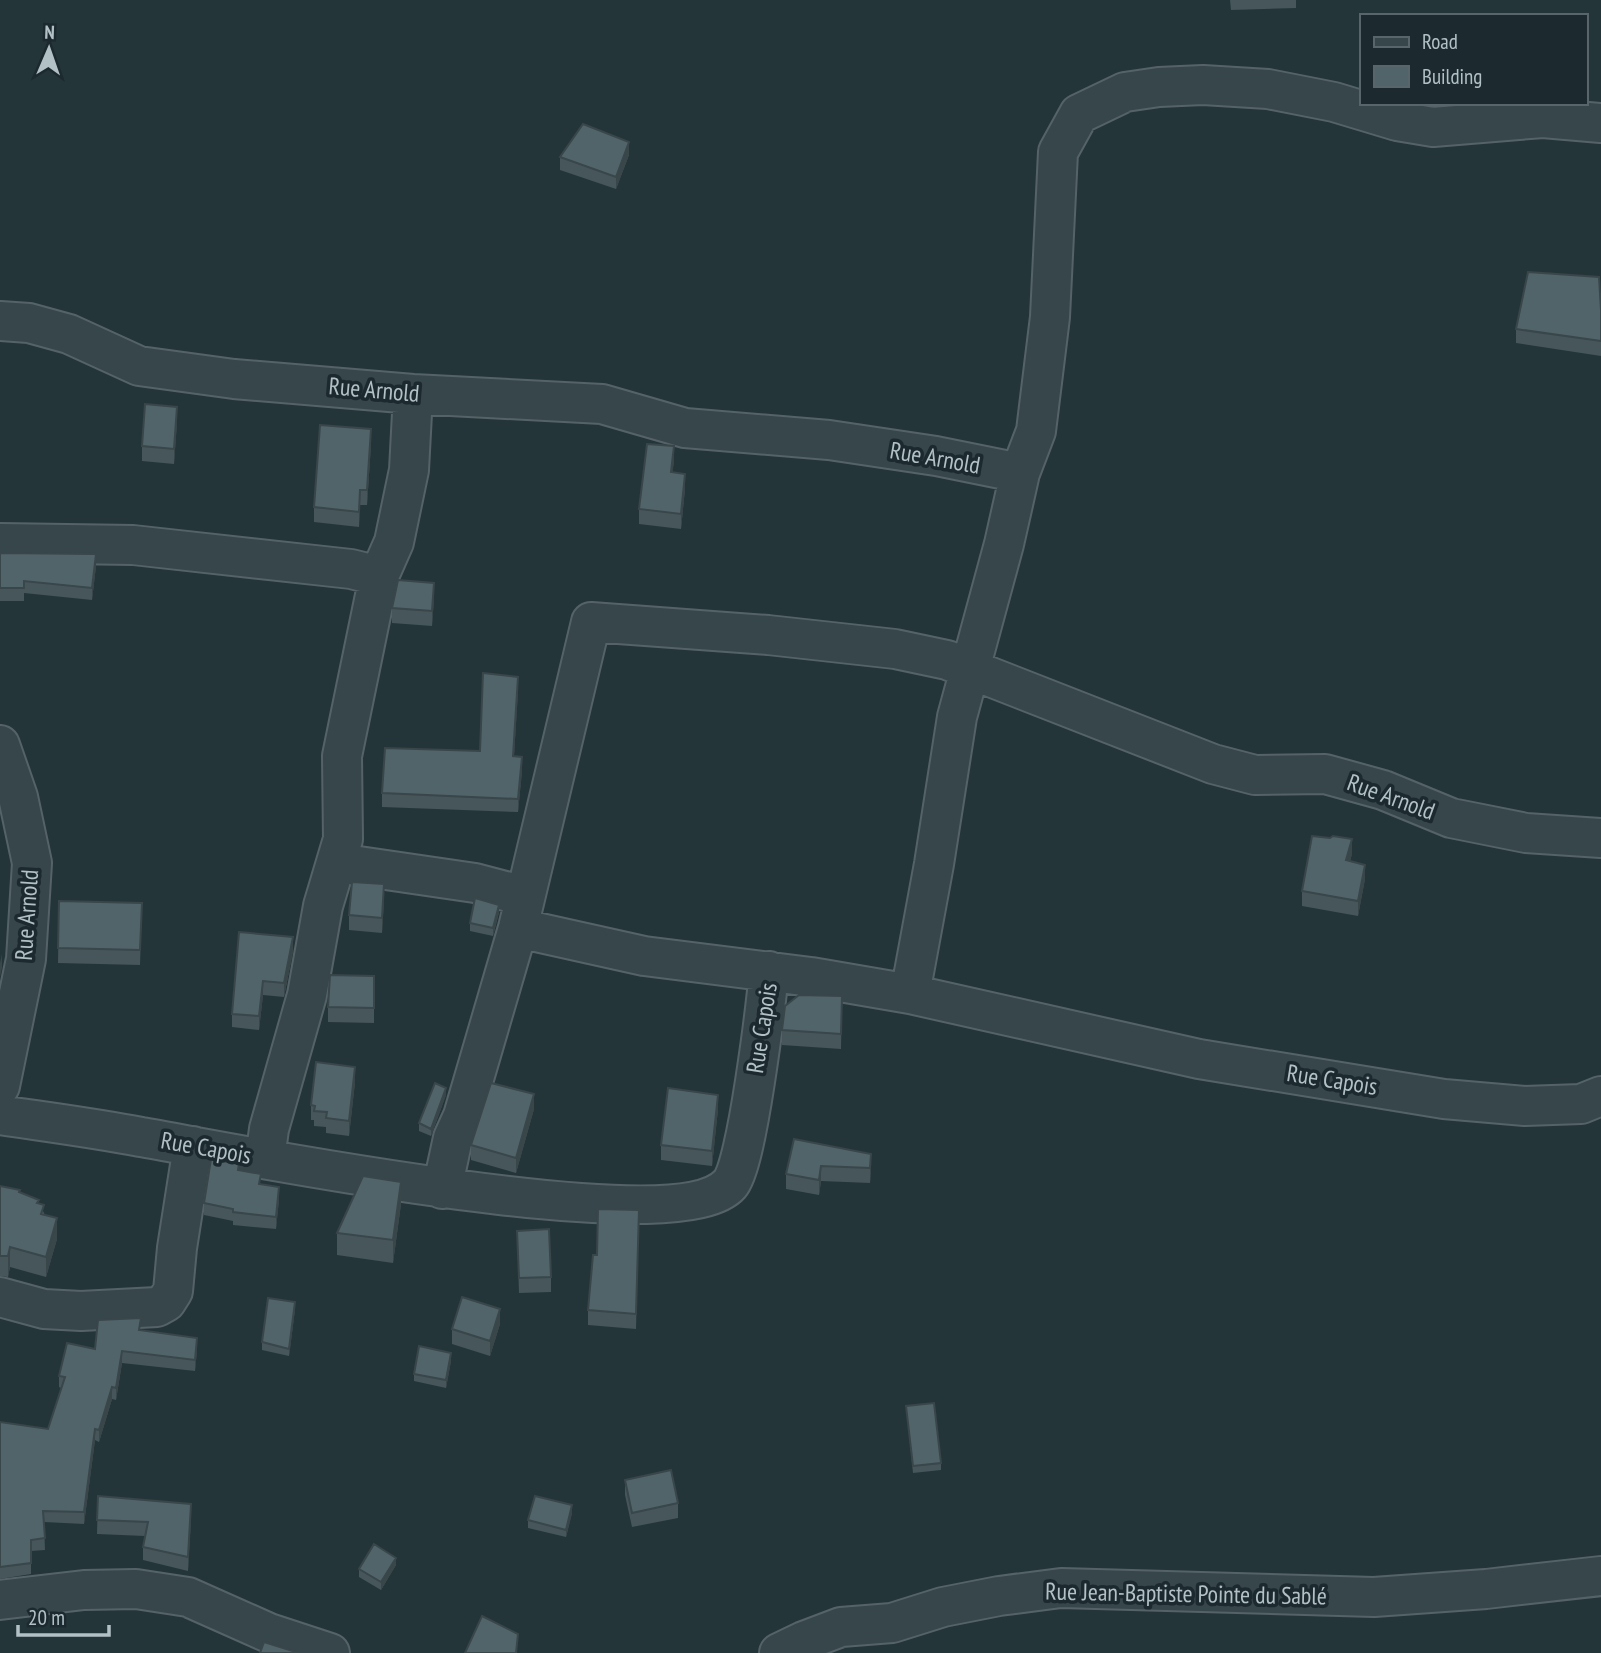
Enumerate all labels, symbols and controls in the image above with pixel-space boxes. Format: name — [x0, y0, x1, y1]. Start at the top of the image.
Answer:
north arrow — [14, 14, 84, 84]
legend — [1360, 14, 1587, 105]
text: N — [44, 20, 55, 44]
text: Road — [1422, 28, 1458, 55]
text: Building — [1422, 63, 1482, 90]
street label: Rue Arnold — [327, 370, 421, 409]
street label: Rue Arnold — [888, 434, 983, 481]
street label: Rue Arnold — [1343, 766, 1439, 827]
street label: Rue Arnold — [8, 868, 45, 961]
street label: Rue Capois — [739, 980, 784, 1075]
street label: Rue Capois — [1285, 1057, 1380, 1102]
street label: Rue Capois — [158, 1124, 254, 1171]
street label: Rue Jean-Baptiste Pointe du Sablé — [1045, 1576, 1327, 1611]
scale bar — [18, 1594, 108, 1638]
text: 20 m — [28, 1604, 65, 1631]

